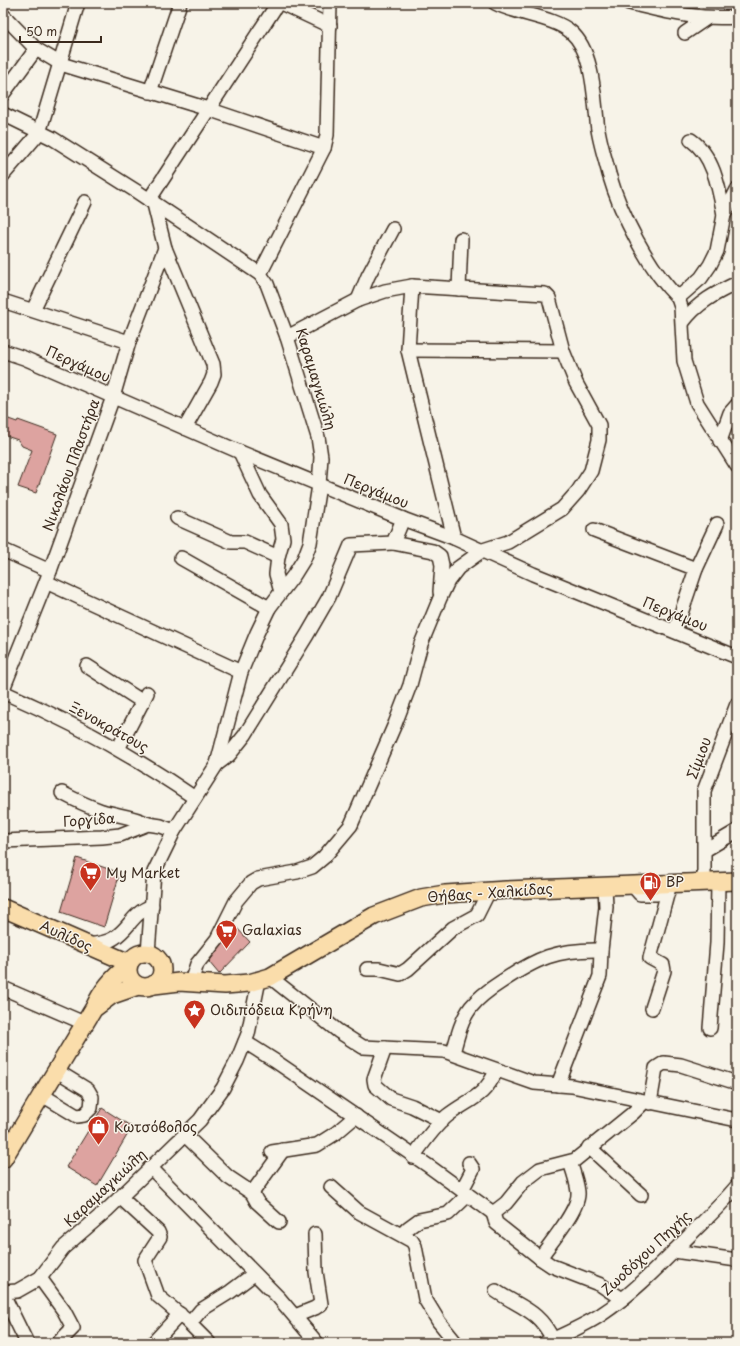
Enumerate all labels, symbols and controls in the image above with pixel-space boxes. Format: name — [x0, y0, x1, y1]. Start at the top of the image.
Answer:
scale bar — [20, 18, 101, 44]
text: 50 m — [26, 22, 57, 40]
street label: Καραμαγκιώλη — [291, 325, 342, 432]
street label: Περγάμου — [42, 340, 114, 387]
street label: Νικολάου Πλαστήρα — [37, 396, 104, 534]
street label: Περγάμου — [340, 468, 412, 513]
street label: Περγάμου — [639, 591, 711, 636]
street label: Ξενοκράτους — [66, 696, 153, 757]
street label: Σίμιου — [681, 734, 716, 782]
street label: Γοργίδα — [62, 807, 116, 832]
supermarket icon: My Market — [78, 860, 104, 893]
place label: My Market — [106, 862, 180, 883]
fuel station icon: BP — [638, 869, 664, 902]
place label: BP — [666, 871, 684, 892]
street label: Θήβας - Χαλκίδας — [427, 878, 553, 907]
street label: Αυλίδος — [37, 915, 96, 956]
supermarket icon: Galaxias — [214, 917, 240, 950]
place label: Galaxias — [242, 919, 302, 940]
place icon: Οιδιπόδεια Κρήνη — [181, 997, 207, 1030]
place label: Οιδιπόδεια Κρήνη — [210, 999, 333, 1020]
shop icon: Κωτσόβολος — [86, 1114, 112, 1147]
place label: Κωτσόβολος — [114, 1116, 197, 1137]
street label: Καραμαγκιώλη — [59, 1144, 150, 1231]
street label: Ζωοδόχου Πηγής — [596, 1205, 695, 1300]

